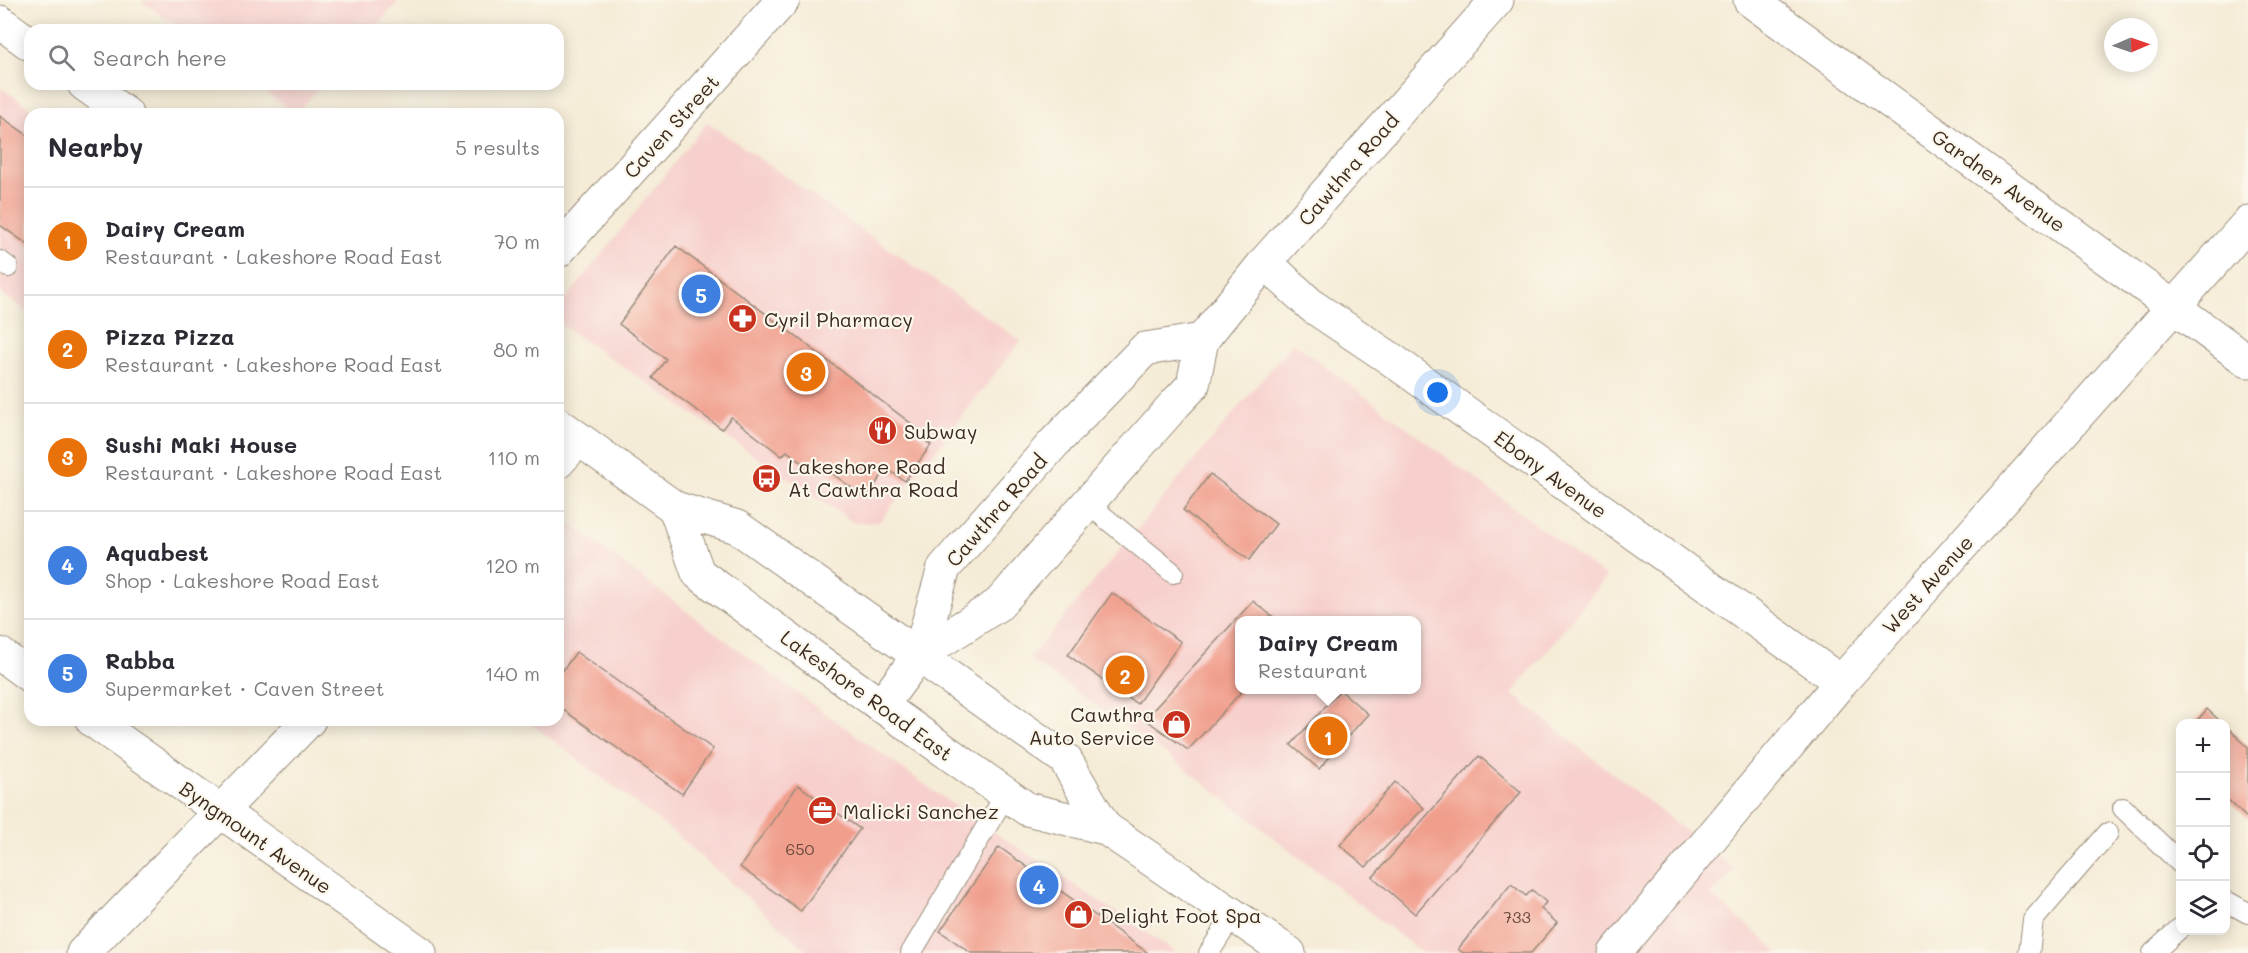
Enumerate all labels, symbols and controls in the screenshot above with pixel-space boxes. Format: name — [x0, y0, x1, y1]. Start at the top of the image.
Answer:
north arrow — [2104, 18, 2158, 72]
search box — [24, 24, 564, 90]
icon: search — [45, 41, 78, 74]
text: Search here — [93, 43, 227, 72]
street label: Caven Street — [618, 69, 724, 183]
street label: Cawthra Road — [1292, 107, 1404, 231]
street label: Gardner Avenue — [1927, 123, 2071, 237]
text: Nearby — [48, 130, 143, 164]
text: 5 results — [455, 134, 540, 160]
text: Dairy Cream — [105, 214, 245, 243]
text: 1 — [63, 228, 72, 254]
text: 70 m — [494, 228, 540, 254]
text: Restaurant · Lakeshore Road East — [105, 243, 442, 269]
pin: 5 — [682, 272, 720, 316]
pharmacy icon: Cyril Pharmacy — [727, 303, 759, 335]
place label: Cyril Pharmacy — [764, 306, 913, 332]
text: Pizza Pizza — [105, 322, 235, 351]
text: 2 — [62, 336, 73, 362]
text: 80 m — [493, 336, 540, 362]
pin: 3 — [786, 350, 826, 394]
text: Restaurant · Lakeshore Road East — [105, 351, 442, 377]
your location — [1423, 378, 1452, 407]
restaurant icon: Subway — [867, 415, 899, 447]
place label: Subway — [904, 418, 977, 444]
street label: Ebony Avenue — [1489, 424, 1613, 524]
text: Sushi Maki House — [105, 430, 297, 459]
text: 3 — [62, 444, 74, 470]
text: 110 m — [487, 444, 540, 470]
street label: Cawthra Road — [940, 448, 1052, 572]
place label: Lakeshore Road At Cawthra Road — [788, 453, 958, 502]
text: Restaurant · Lakeshore Road East — [105, 459, 442, 485]
bus stop icon: Lakeshore Road At Cawthra Road — [751, 462, 783, 494]
street label: West Avenue — [1876, 529, 1978, 639]
text: Aquabest — [105, 538, 209, 567]
text: 4 — [61, 552, 74, 578]
text: 120 m — [485, 552, 540, 578]
text: Shop · Lakeshore Road East — [105, 567, 380, 593]
popup — [1235, 616, 1421, 694]
street label: Lakeshore Road East — [776, 624, 958, 766]
text: Dairy Cream — [1258, 628, 1398, 657]
text: Rabba — [105, 646, 175, 675]
pin: 2 — [1106, 652, 1144, 698]
text: Restaurant — [1258, 657, 1368, 683]
text: 5 — [62, 660, 73, 686]
text: 140 m — [485, 660, 540, 686]
text: Supermarket · Caven Street — [105, 675, 385, 701]
place label: Cawthra Auto Service — [1029, 701, 1155, 750]
shop icon: Cawthra Auto Service — [1160, 709, 1192, 741]
pin: 1 — [1308, 714, 1348, 758]
map controls — [2176, 719, 2230, 935]
button: + — [2176, 719, 2230, 773]
button: − — [2176, 773, 2230, 827]
street label: Byngmount Avenue — [175, 775, 337, 899]
office icon: Malicki Sanchez — [806, 795, 838, 827]
place label: Malicki Sanchez — [843, 798, 999, 824]
button: locate — [2176, 827, 2230, 881]
house number: 650 — [786, 838, 815, 859]
pin: 4 — [1020, 862, 1058, 908]
button: layers — [2176, 881, 2230, 935]
shop icon: Delight Foot Spa — [1063, 899, 1095, 931]
place label: Delight Foot Spa — [1100, 902, 1262, 928]
house number: 733 — [1503, 906, 1531, 927]

